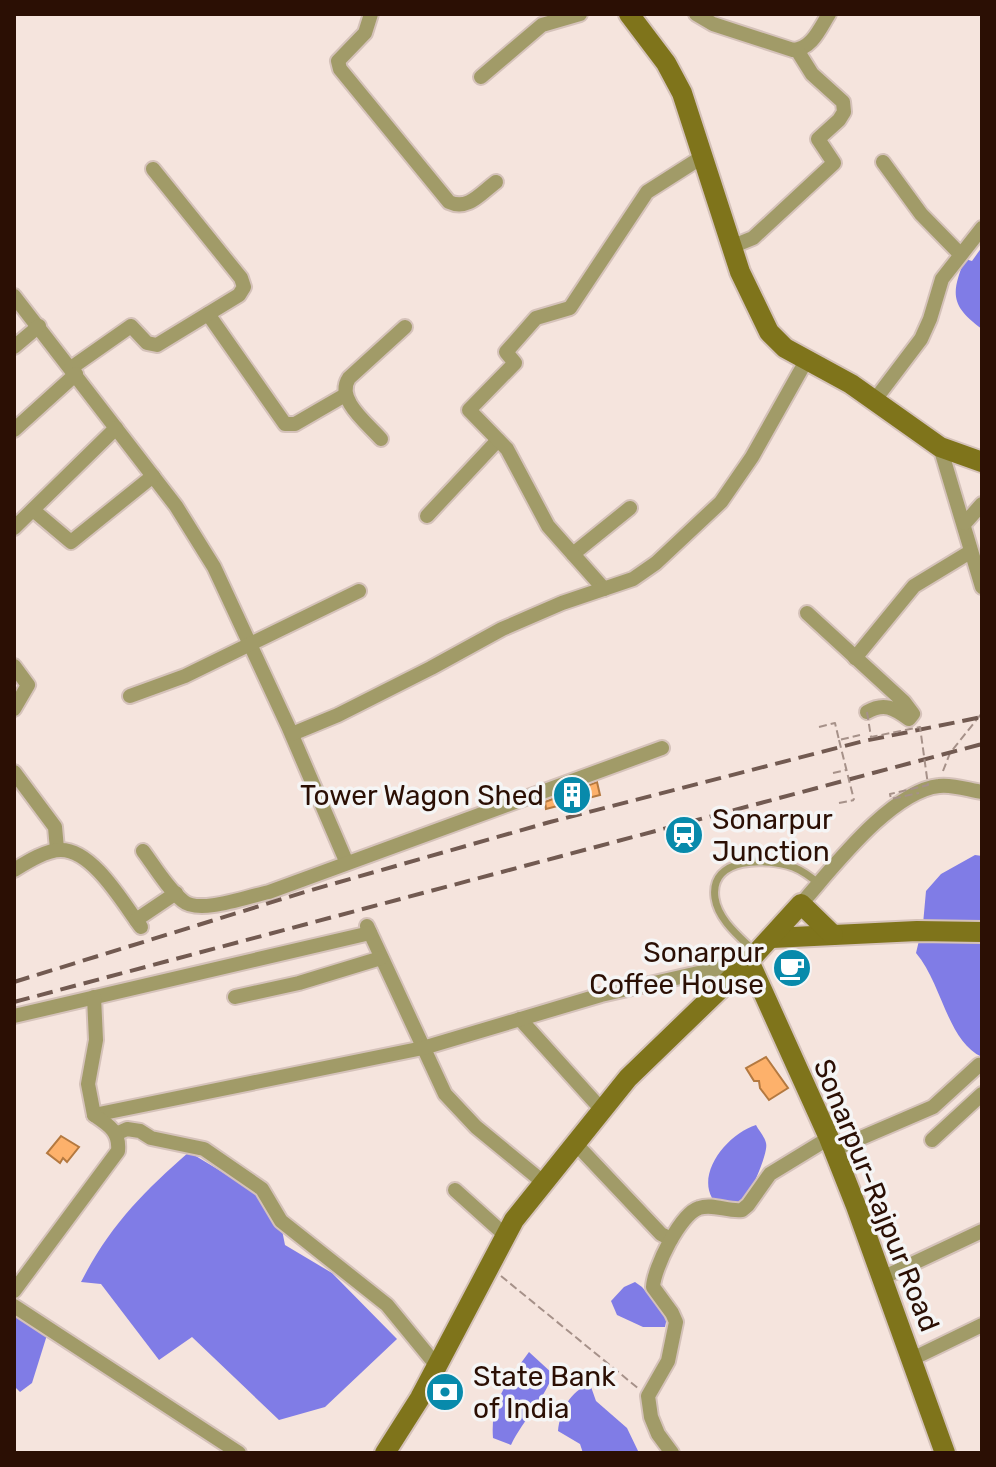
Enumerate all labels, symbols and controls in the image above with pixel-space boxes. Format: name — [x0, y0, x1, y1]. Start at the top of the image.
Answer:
building icon: Tower Wagon Shed — [551, 774, 593, 816]
place label: Tower Wagon Shed — [300, 779, 544, 812]
place label: Sonarpur Junction — [712, 803, 833, 868]
station icon: Sonarpur Junction — [663, 814, 705, 856]
place label: Sonarpur Coffee House — [589, 936, 764, 1001]
cafe icon: Sonarpur Coffee House — [771, 947, 813, 989]
street label: Sonarpur-Rajpur Road — [807, 1054, 946, 1336]
place label: State Bank of India — [473, 1360, 616, 1425]
bank icon: State Bank of India — [424, 1371, 466, 1413]

